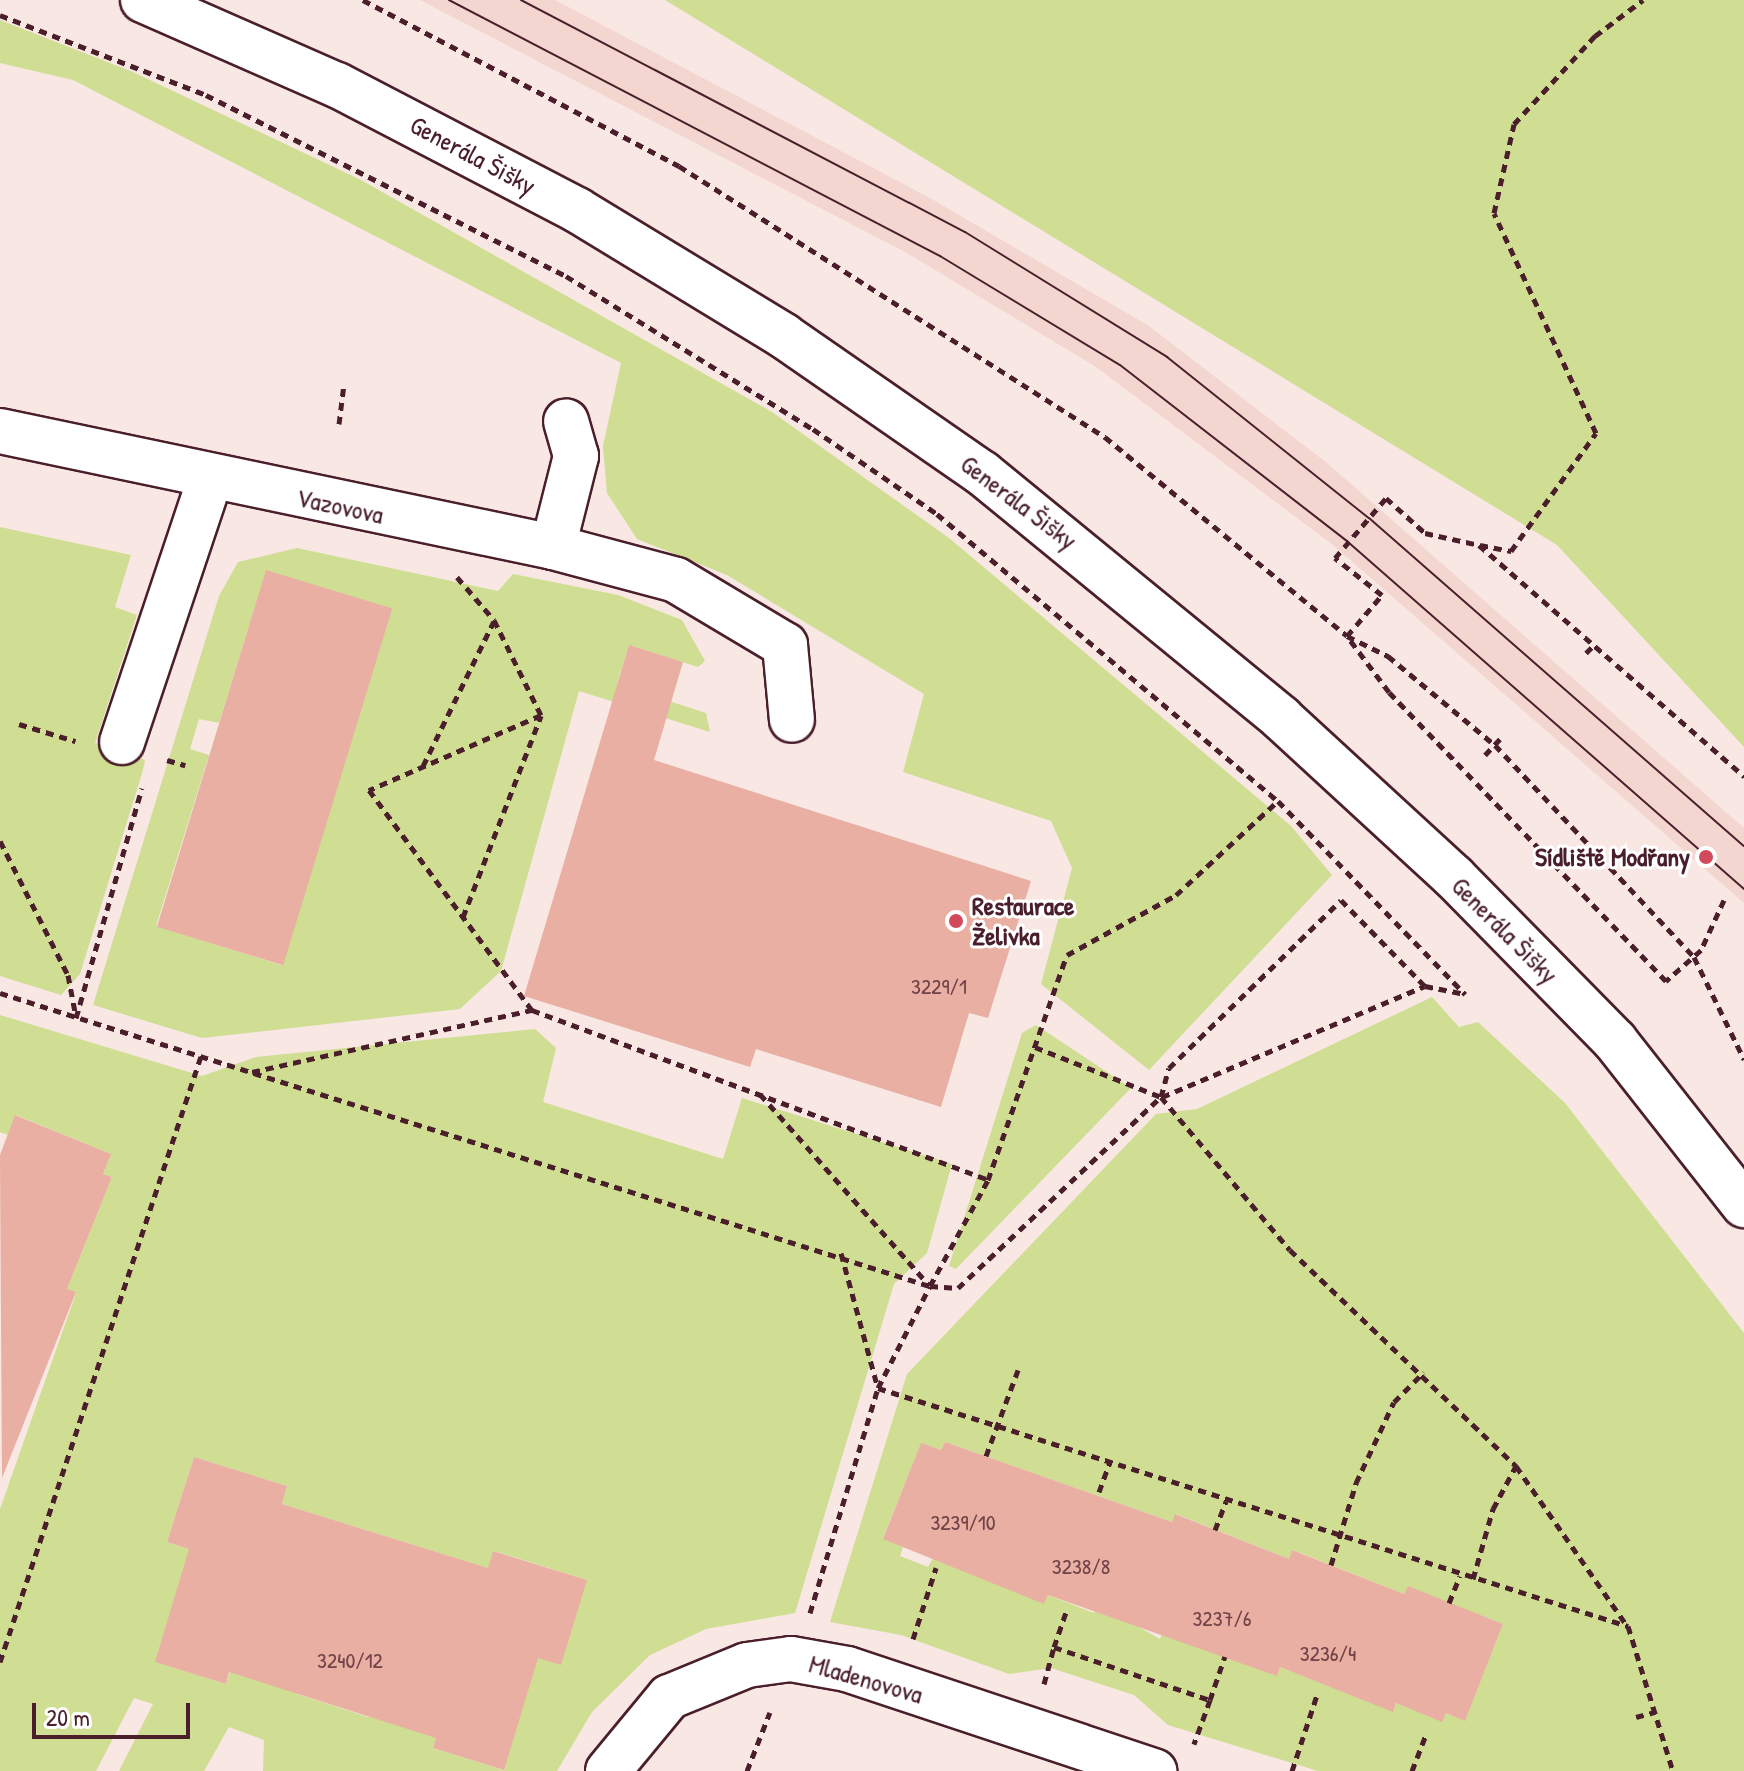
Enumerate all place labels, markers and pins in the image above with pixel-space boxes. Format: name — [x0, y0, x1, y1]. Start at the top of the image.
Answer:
place label: Sídliště Modřany — [1535, 841, 1690, 873]
marker: Sídliště Modřany — [1697, 848, 1715, 866]
place label: Restaurace Želivka — [972, 890, 1074, 952]
marker: Restaurace Želivka — [947, 912, 965, 930]

